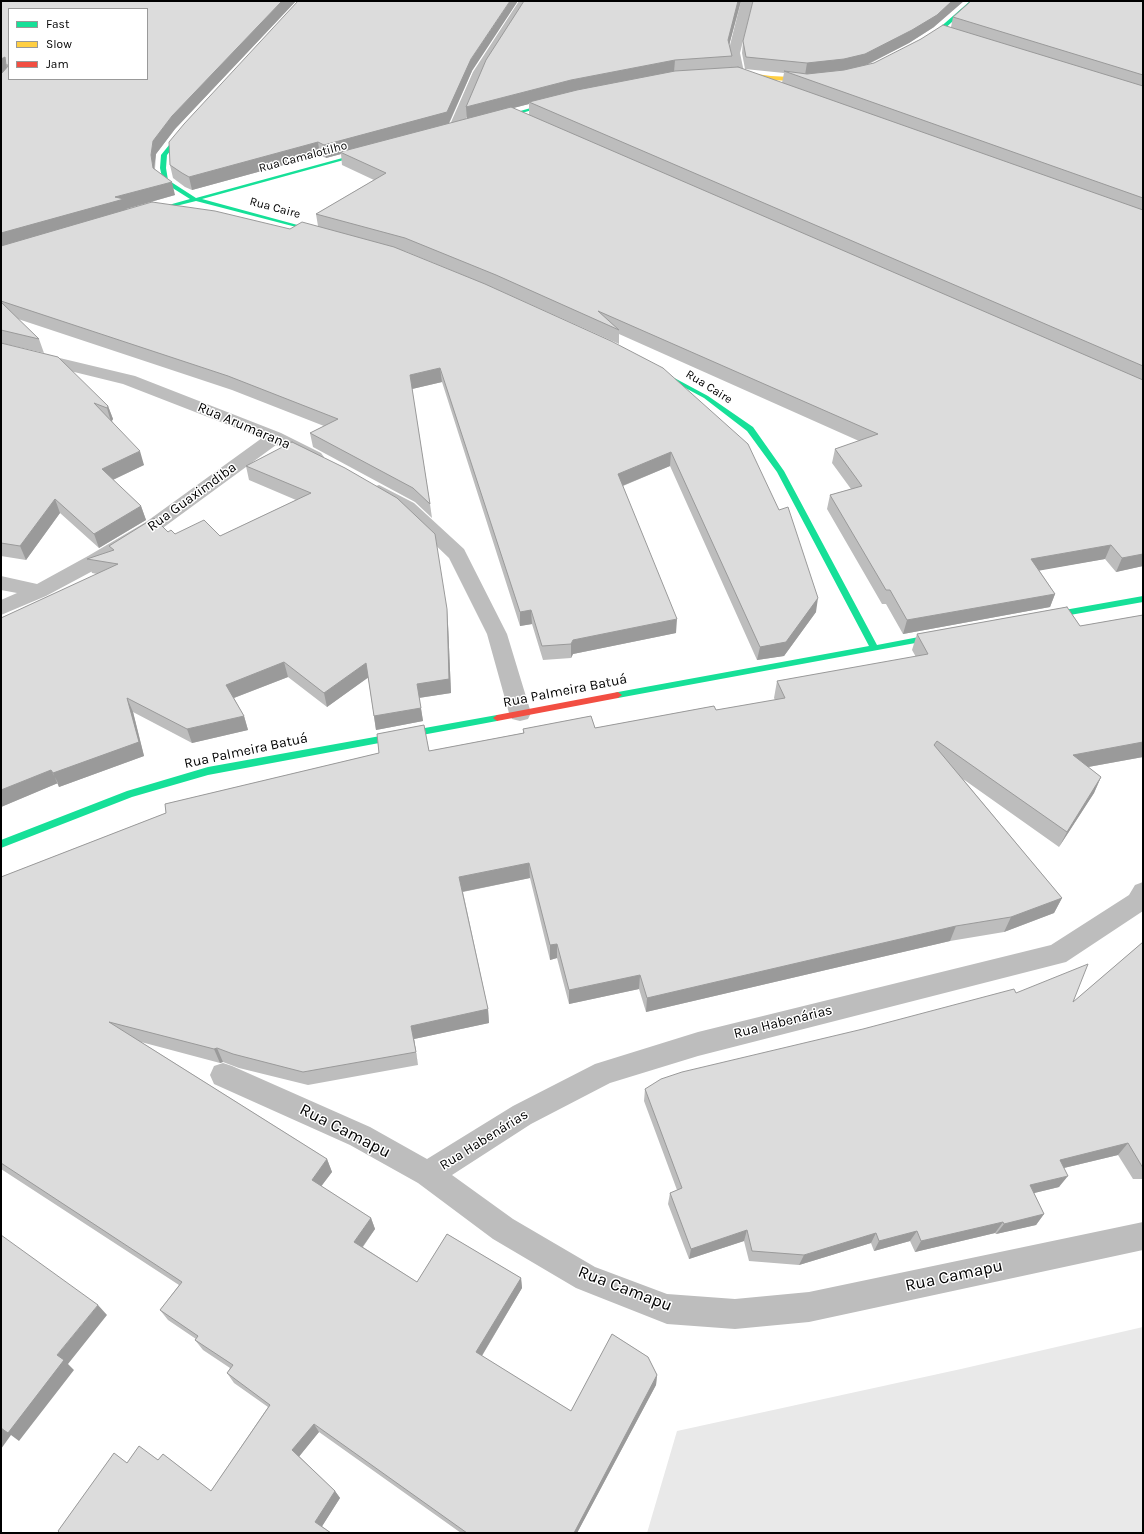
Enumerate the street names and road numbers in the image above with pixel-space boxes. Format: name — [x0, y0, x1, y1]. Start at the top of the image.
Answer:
street label: Rua Camalotilho — [257, 138, 349, 176]
street label: Rua Caire — [248, 194, 302, 222]
street label: Rua Caire — [683, 367, 735, 407]
street label: Rua Arumarana — [195, 399, 293, 453]
street label: Rua Guaximdiba — [144, 459, 240, 535]
street label: Rua Palmeira Batuá — [502, 671, 628, 711]
street label: Rua Palmeira Batuá — [183, 730, 309, 772]
street label: Rua Habenárias — [732, 1002, 834, 1042]
street label: Rua Camapu — [296, 1099, 394, 1163]
street label: Rua Habenárias — [437, 1106, 531, 1174]
street label: Rua Camapu — [903, 1256, 1005, 1296]
street label: Rua Camapu — [575, 1262, 675, 1316]

